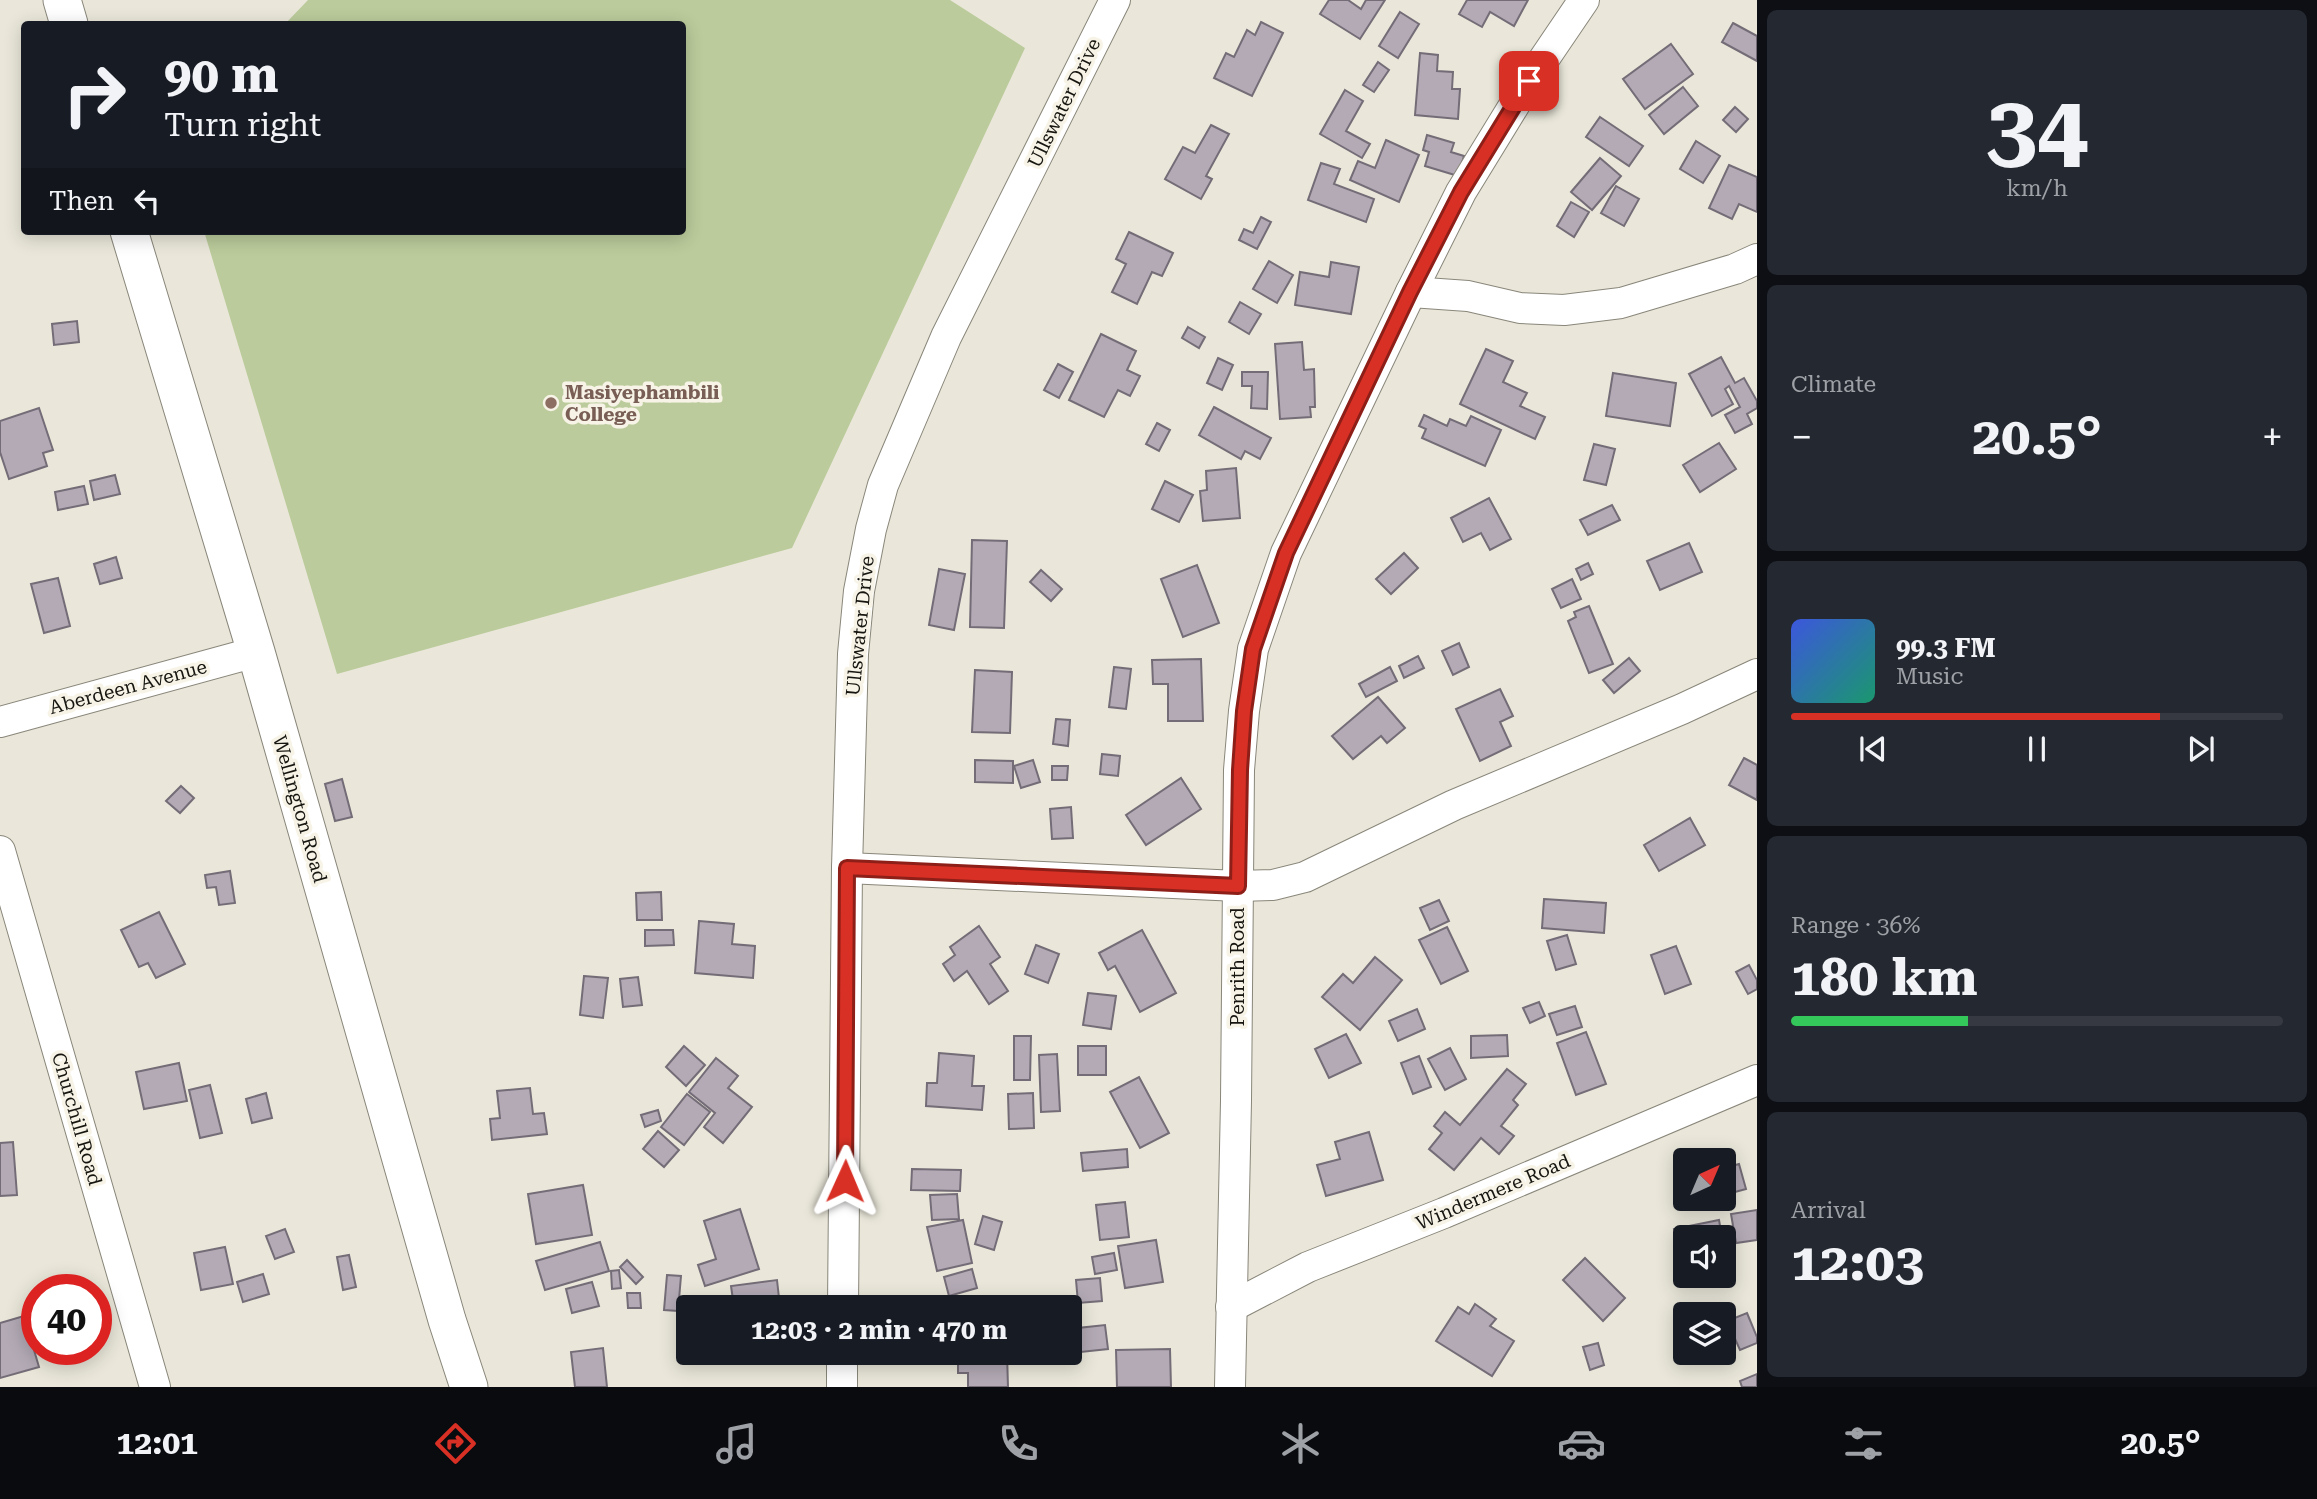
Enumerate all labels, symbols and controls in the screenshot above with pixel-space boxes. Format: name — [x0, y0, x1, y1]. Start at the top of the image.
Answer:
street label: Ullswater Drive — [1023, 35, 1105, 171]
text: 90 m — [164, 47, 279, 104]
icon: right — [49, 49, 140, 140]
pin — [1499, 51, 1559, 111]
icon: arrive — [1510, 62, 1548, 100]
text: 34 — [1986, 76, 2088, 182]
text: Turn right — [164, 106, 321, 144]
text: km/h — [2006, 175, 2068, 202]
icon: left — [128, 182, 166, 220]
text: Then — [49, 186, 114, 216]
text: Climate — [1791, 371, 1876, 398]
place label: Masiyephambili College — [565, 381, 719, 426]
marker: Masiyephambili College — [543, 395, 559, 411]
text: 20.5° — [1972, 406, 2102, 467]
text: − — [1791, 415, 1812, 459]
text: + — [2262, 415, 2283, 459]
street label: Ullswater Drive — [841, 555, 879, 697]
text: 99.3 FM — [1896, 633, 1996, 663]
street label: Aberdeen Avenue — [47, 655, 209, 719]
text: Music — [1896, 663, 1963, 690]
icon: previous — [1854, 730, 1892, 768]
icon: pause — [2018, 730, 2056, 768]
icon: next — [2182, 730, 2220, 768]
street label: Wellington Road — [268, 733, 332, 885]
street label: Penrith Road — [1226, 907, 1249, 1027]
text: Range · 36% — [1791, 912, 1920, 939]
text: 180 km — [1791, 947, 1978, 1008]
street label: Churchill Road — [47, 1050, 107, 1188]
position arrow — [808, 1144, 882, 1218]
north arrow — [1673, 1148, 1736, 1211]
map controls — [1673, 1148, 1736, 1365]
street label: Windermere Road — [1412, 1149, 1574, 1235]
text: Arrival — [1791, 1197, 1866, 1224]
button: sound — [1673, 1225, 1736, 1288]
text: 12:03 — [1791, 1232, 1924, 1293]
speed limit sign: 40 — [21, 1274, 112, 1365]
button: layers — [1673, 1302, 1736, 1365]
text: 12:03 · 2 min · 470 m — [751, 1315, 1007, 1345]
icon: directions — [431, 1419, 480, 1468]
icon: music — [712, 1419, 761, 1468]
icon: phone — [994, 1419, 1043, 1468]
icon: climate — [1276, 1419, 1325, 1468]
icon: car — [1557, 1419, 1606, 1468]
icon: filters — [1839, 1419, 1888, 1468]
text: 12:01 — [116, 1424, 198, 1462]
text: 20.5° — [2121, 1424, 2201, 1462]

